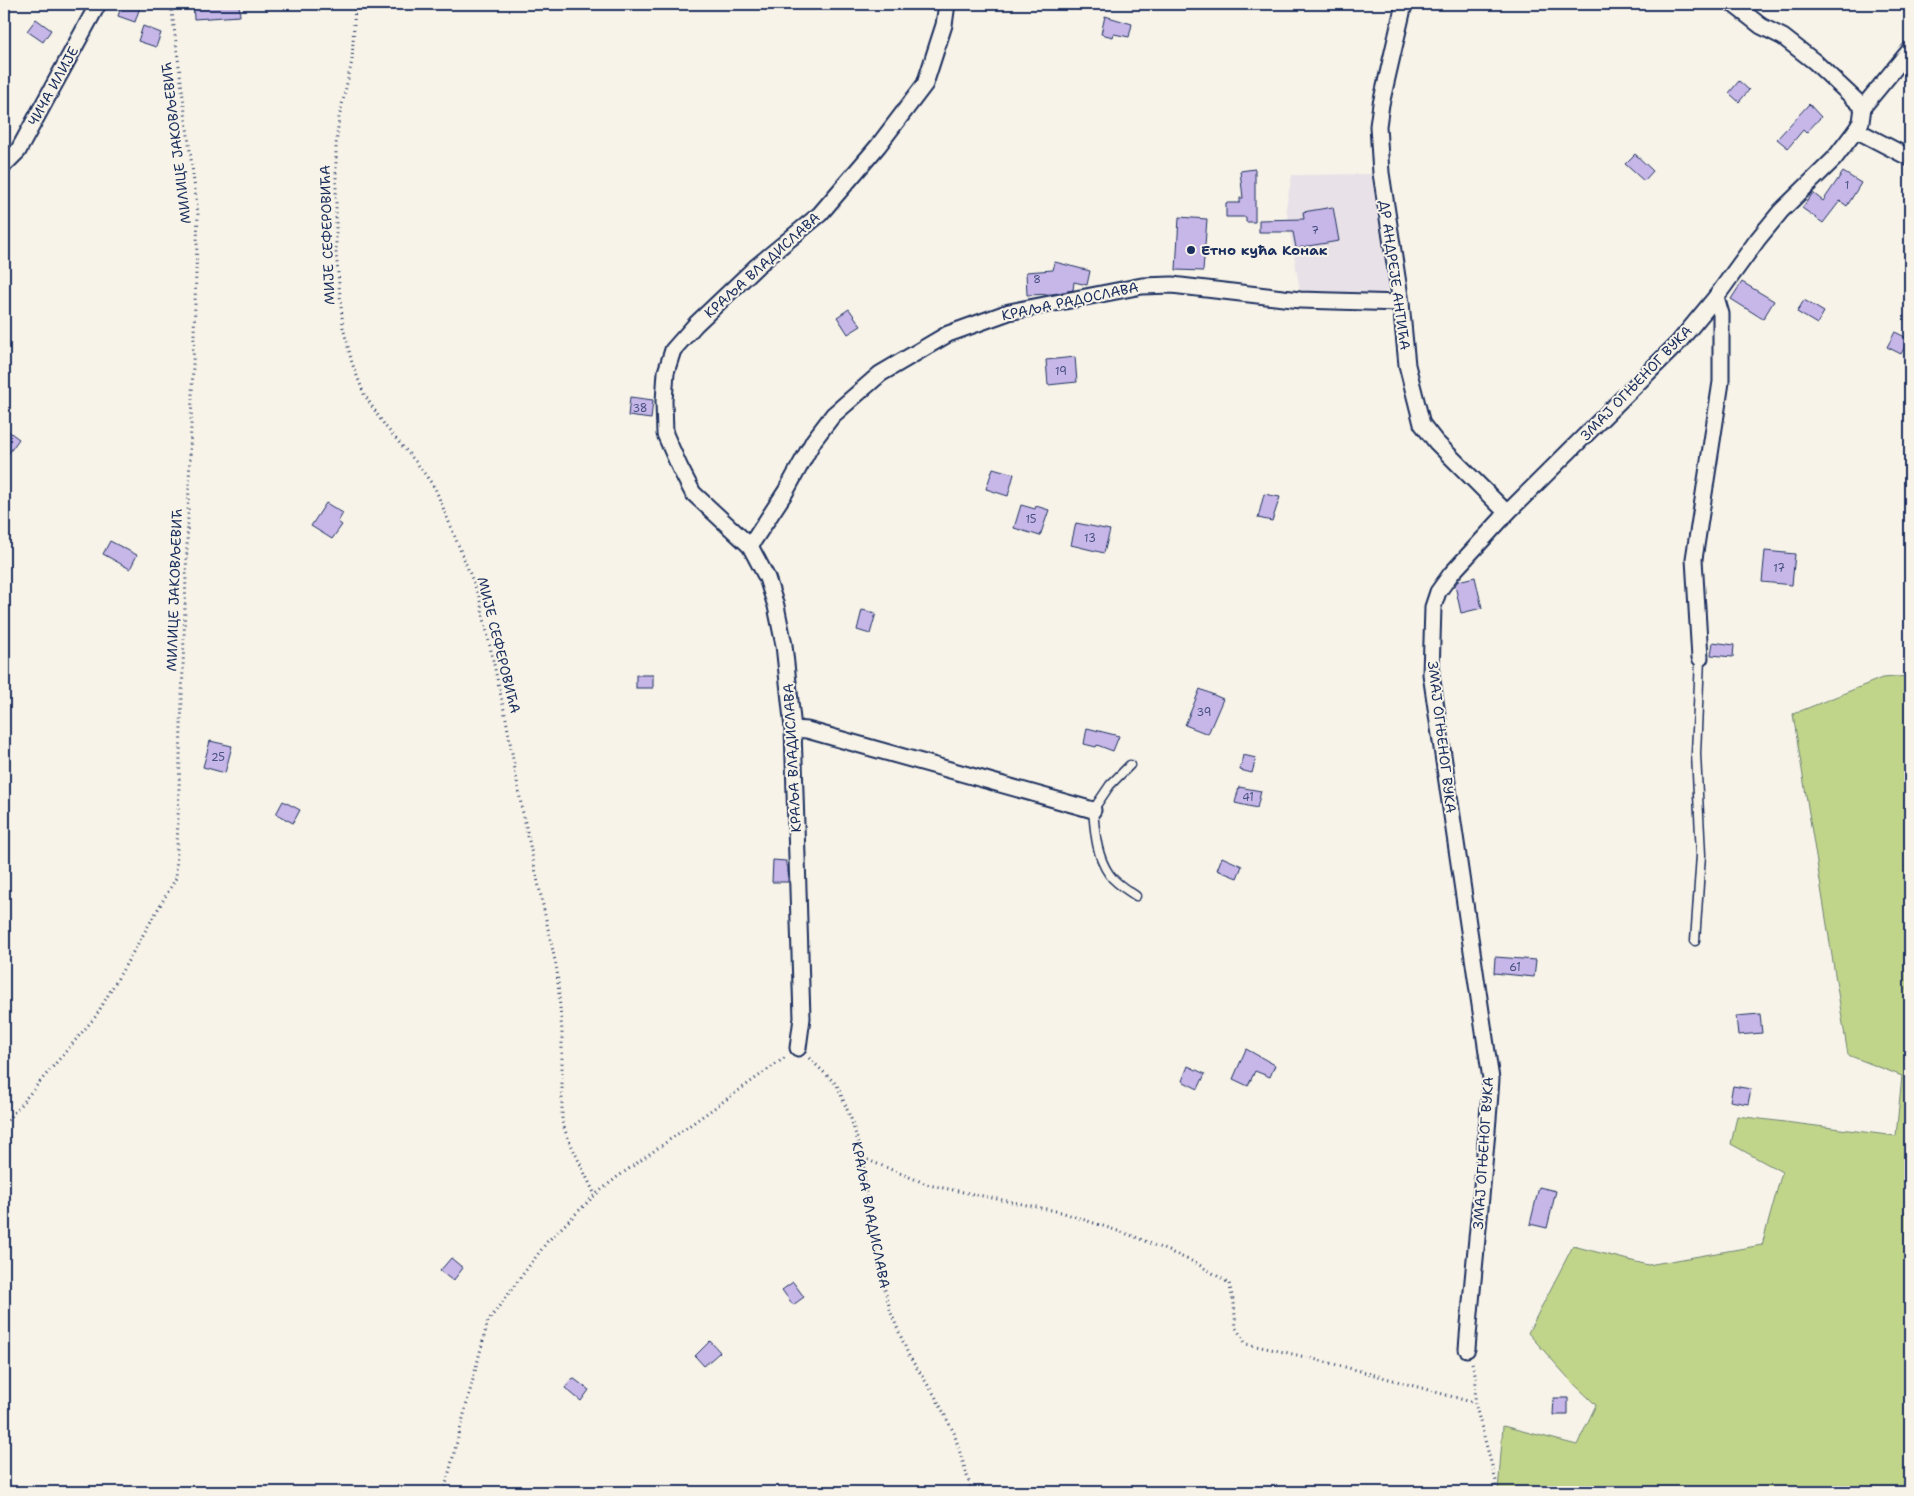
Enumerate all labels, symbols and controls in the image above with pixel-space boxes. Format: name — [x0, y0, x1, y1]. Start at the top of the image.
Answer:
street label: ЧИЧА ИЛИЈЕ — [24, 43, 82, 129]
street label: МИЛИЦЕ ЈАКОВЉЕВИЋ — [157, 61, 195, 225]
street label: МИЈЕ СЕФЕРОВИЋА — [316, 165, 338, 305]
house number: 1 — [1845, 178, 1849, 193]
street label: ДР АНДРЕЈЕ АНТИЋА — [1376, 199, 1414, 351]
street label: КРАЉА ВЛАДИСЛАВА — [700, 208, 824, 322]
house number: 7 — [1311, 223, 1319, 238]
place label: Етно кућа Конак — [1201, 241, 1328, 259]
marker: Етно кућа Конак — [1185, 244, 1197, 256]
house number: 8 — [1033, 272, 1041, 287]
street label: КРАЉА РАДОСЛАВА — [1000, 278, 1140, 324]
street label: ЗМАЈ ОГЊЕНОГ ВУКА — [1576, 322, 1696, 444]
house number: 19 — [1055, 364, 1067, 379]
house number: 38 — [632, 401, 648, 416]
street label: МИЛИЦЕ ЈАКОВЉЕВИЋ — [162, 508, 186, 672]
house number: 15 — [1025, 512, 1037, 527]
house number: 13 — [1084, 531, 1096, 546]
house number: 17 — [1773, 561, 1785, 576]
street label: МИЈЕ СЕФЕРОВИЋА — [473, 575, 525, 715]
street label: ЗМАЈ ОГЊЕНОГ ВУКА — [1424, 660, 1460, 814]
street label: КРАЉА ВЛАДИСЛАВА — [779, 683, 805, 833]
house number: 39 — [1197, 705, 1211, 720]
house number: 25 — [211, 750, 225, 765]
house number: 41 — [1242, 790, 1254, 805]
house number: 61 — [1509, 960, 1521, 975]
street label: ЗМАЈ ОГЊЕНОГ ВУКА — [1469, 1076, 1497, 1230]
street label: КРАЉА ВЛАДИСЛАВА — [848, 1140, 894, 1290]

